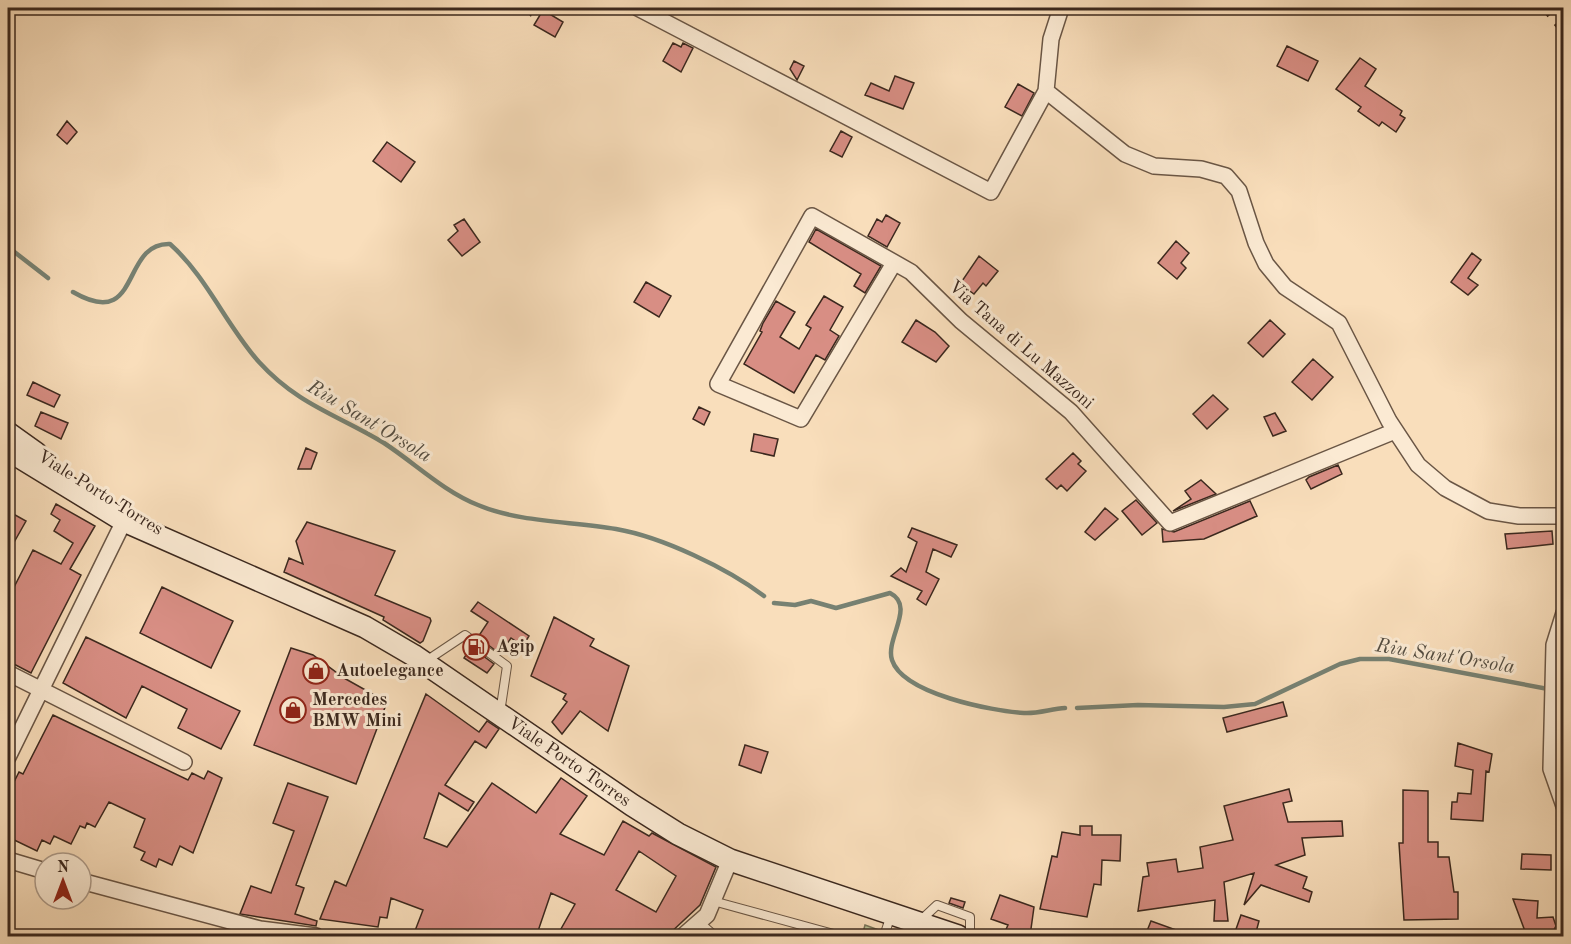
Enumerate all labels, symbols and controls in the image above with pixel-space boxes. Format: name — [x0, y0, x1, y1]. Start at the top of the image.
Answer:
street label: Via Tana di Lu Mazzoni — [945, 277, 1097, 413]
water label: Riu Sant'Orsola — [303, 377, 435, 467]
street label: Viale Porto Torres — [34, 447, 166, 539]
fuel station icon: Agip — [461, 632, 491, 662]
water label: Riu Sant'Orsola — [1373, 636, 1516, 678]
place label: Agip — [496, 638, 535, 656]
shop icon: Autoelegance — [301, 656, 331, 686]
place label: Autoelegance — [336, 662, 444, 680]
place label: Mercedes BMW Mini — [312, 691, 402, 730]
shop icon: Mercedes BMW Mini — [278, 695, 308, 725]
street label: Viale Porto Torres — [504, 714, 634, 810]
north arrow — [33, 851, 93, 911]
text: N — [57, 860, 70, 876]

